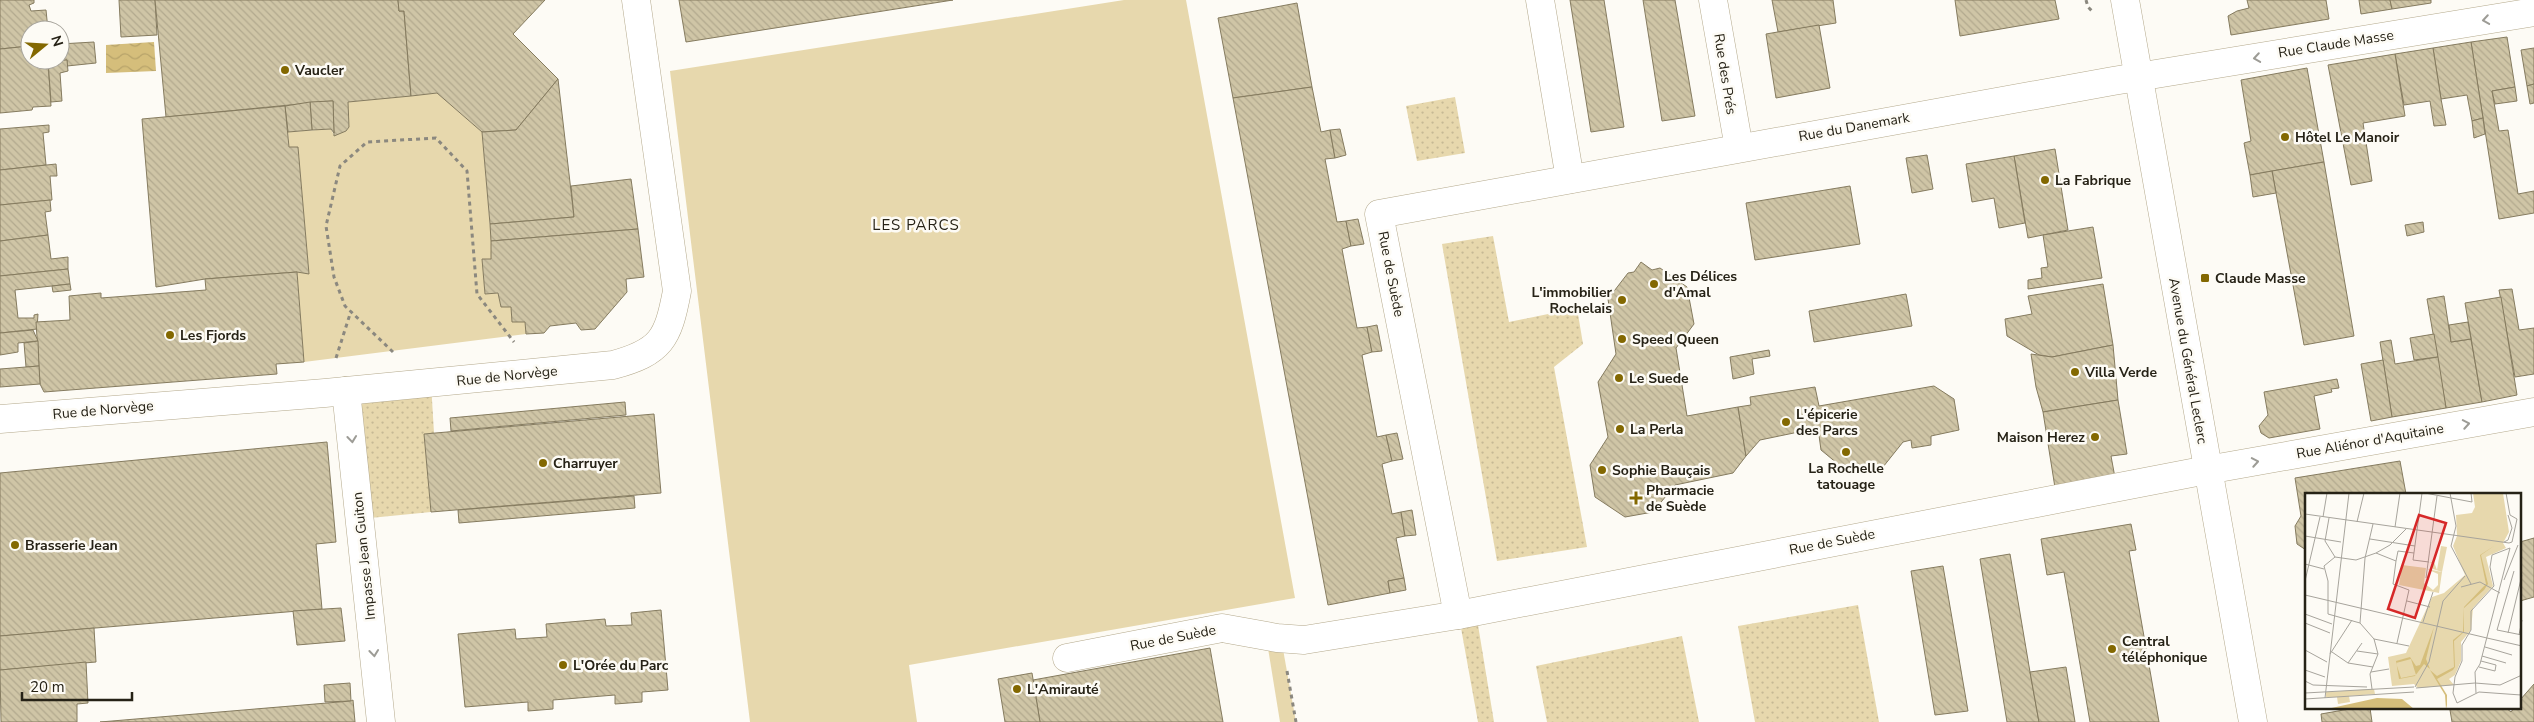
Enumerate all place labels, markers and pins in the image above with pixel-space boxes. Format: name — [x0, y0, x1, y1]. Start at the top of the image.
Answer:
place label: Vaucler — [294, 61, 344, 80]
marker: Vaucler — [279, 64, 291, 76]
place label: Hôtel Le Manoir — [2295, 128, 2400, 147]
marker: Hôtel Le Manoir — [2279, 131, 2291, 143]
place label: La Fabrique — [2055, 171, 2132, 190]
marker: La Fabrique — [2039, 174, 2051, 186]
place label: Les Délices d'Amal — [1664, 267, 1737, 302]
place label: Claude Masse — [2215, 269, 2306, 288]
marker: Claude Masse — [2199, 272, 2211, 284]
marker: Les Délices d'Amal — [1648, 278, 1660, 290]
place label: L'immobilier Rochelais — [1531, 283, 1613, 318]
marker: L'immobilier Rochelais — [1616, 294, 1628, 306]
place label: Les Fjords — [180, 326, 246, 345]
marker: Les Fjords — [164, 329, 176, 341]
place label: Speed Queen — [1632, 330, 1719, 349]
marker: Speed Queen — [1616, 333, 1628, 345]
place label: Villa Verde — [2084, 363, 2157, 382]
marker: Villa Verde — [2069, 366, 2081, 378]
place label: Le Suede — [1629, 369, 1689, 388]
marker: Le Suede — [1613, 372, 1625, 384]
place label: L'épicerie des Parcs — [1796, 405, 1858, 440]
marker: L'épicerie des Parcs — [1780, 416, 1792, 428]
place label: La Perla — [1630, 420, 1683, 439]
marker: La Perla — [1614, 423, 1626, 435]
place label: Maison Herez — [1997, 428, 2085, 447]
marker: Maison Herez — [2089, 431, 2101, 443]
marker: La Rochelle tatouage — [1840, 446, 1852, 458]
place label: Charruyer — [553, 454, 618, 473]
marker: Charruyer — [537, 457, 549, 469]
place label: La Rochelle tatouage — [1808, 459, 1884, 494]
place label: Sophie Bauçais — [1612, 461, 1711, 480]
marker: Sophie Bauçais — [1596, 464, 1608, 476]
place label: Pharmacie de Suède — [1646, 481, 1715, 516]
marker: Pharmacie de Suède — [1630, 492, 1642, 504]
place label: Brasserie Jean — [25, 536, 118, 555]
marker: Brasserie Jean — [9, 539, 21, 551]
place label: Central téléphonique — [2122, 632, 2208, 667]
marker: Central téléphonique — [2106, 643, 2118, 655]
place label: L'Orée du Parc — [573, 656, 669, 675]
marker: L'Orée du Parc — [557, 659, 569, 671]
place label: L'Amirauté — [1027, 680, 1099, 699]
marker: L'Amirauté — [1011, 683, 1023, 695]

